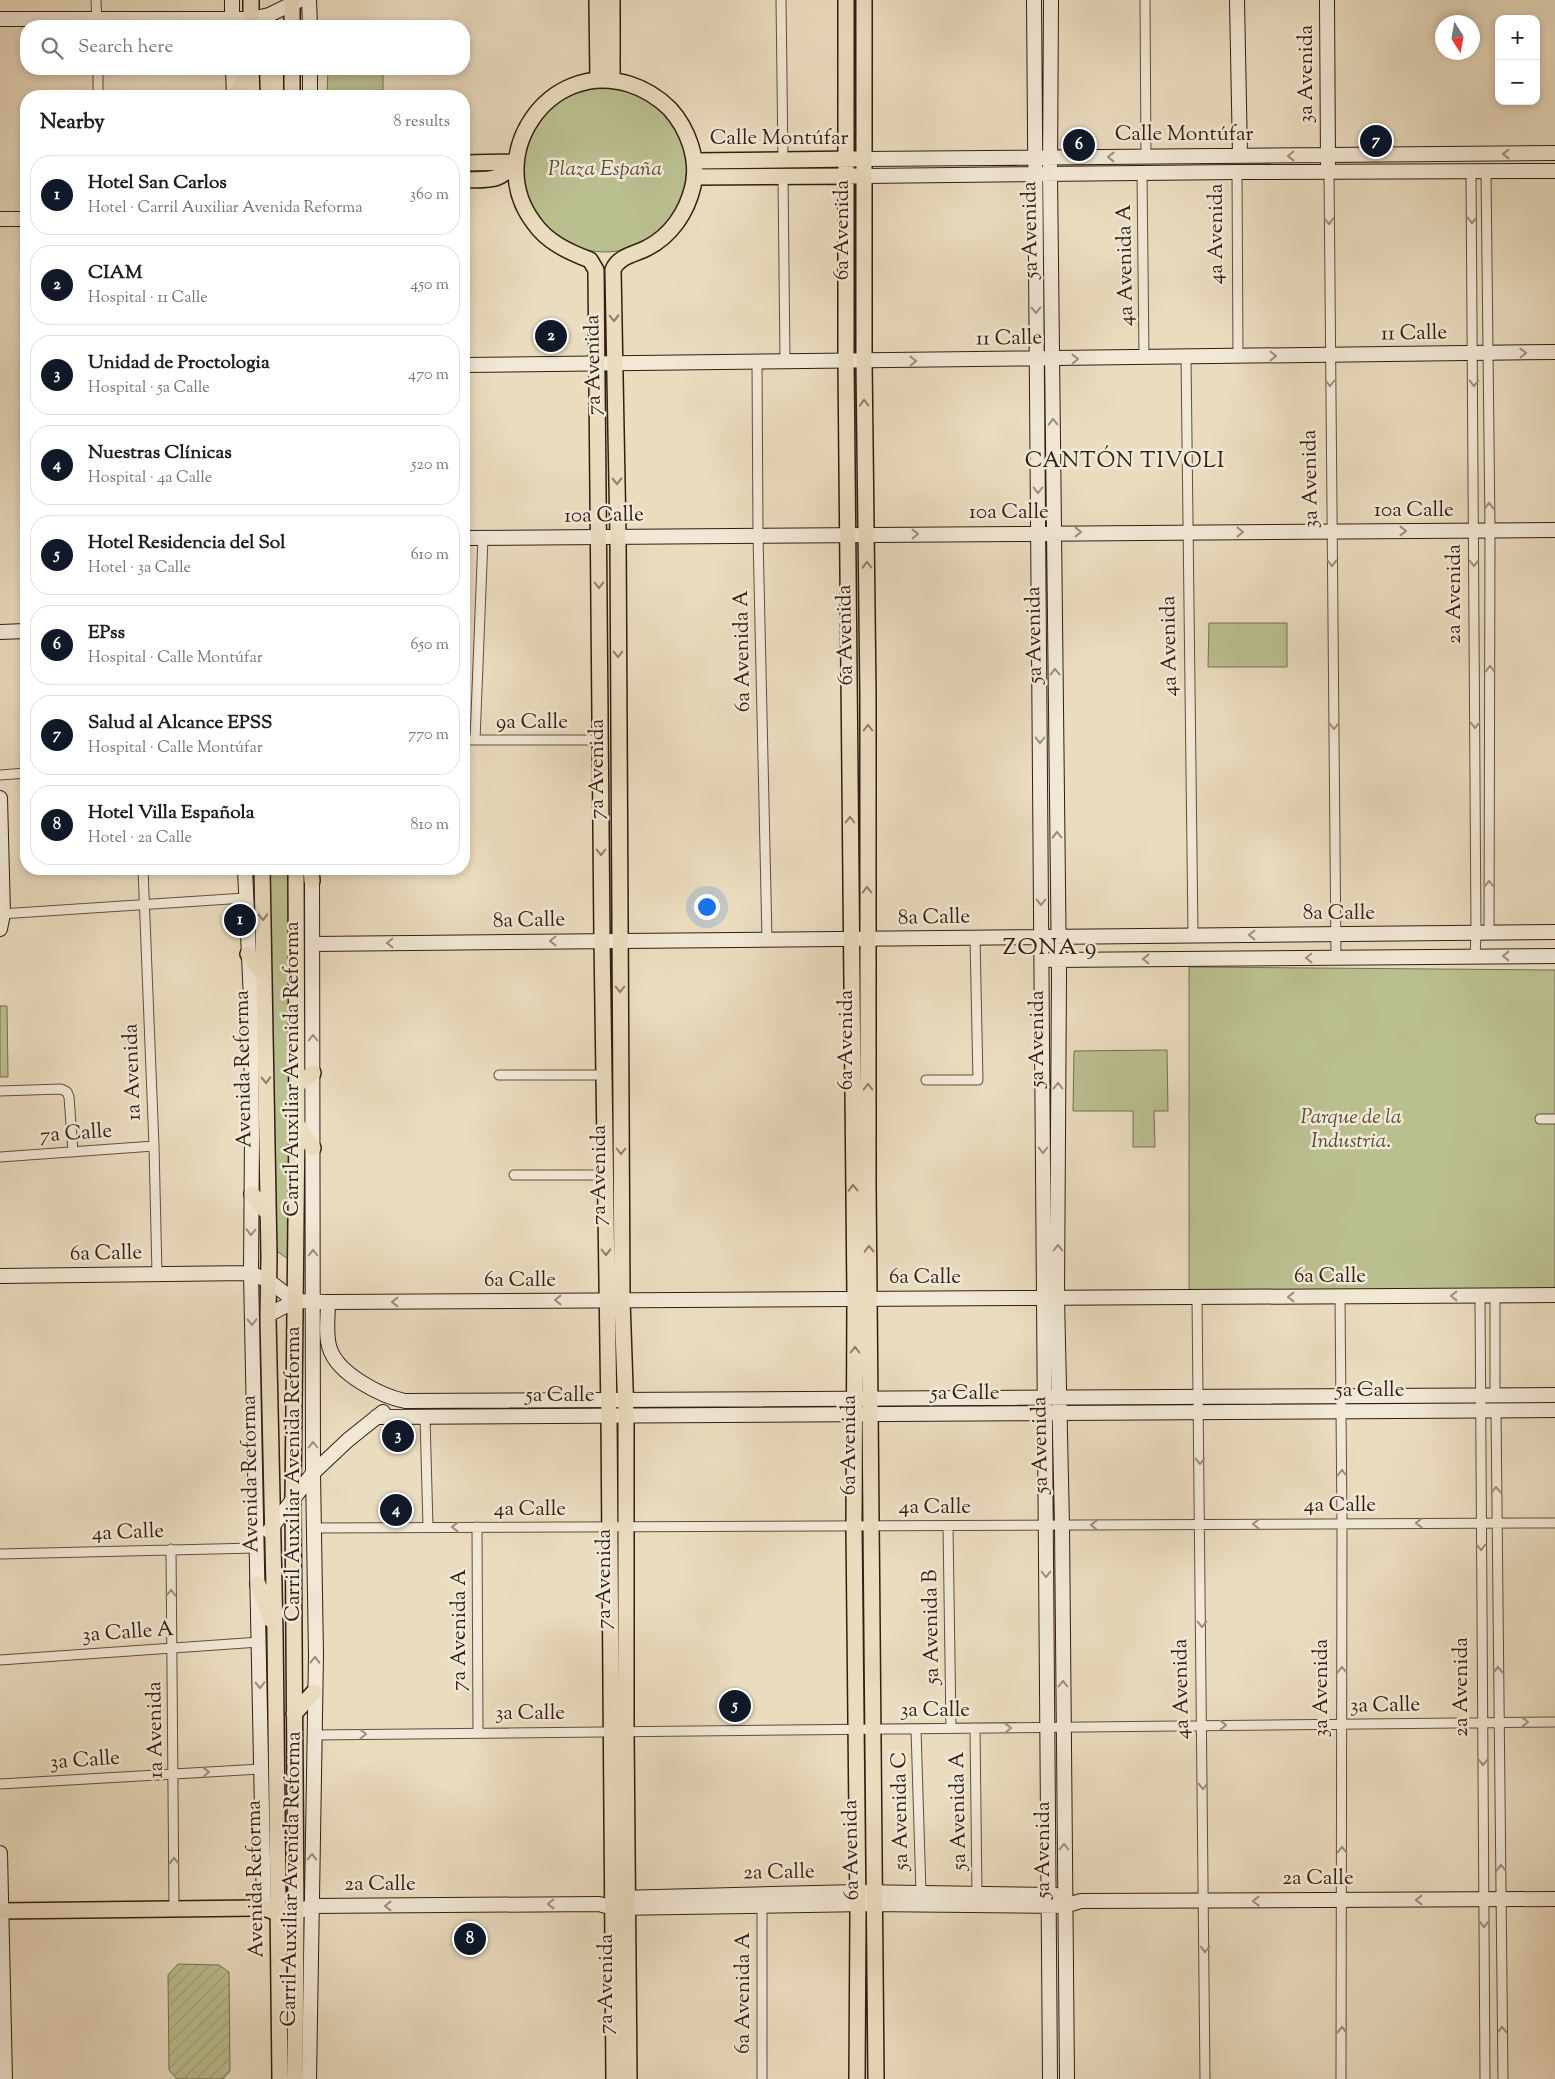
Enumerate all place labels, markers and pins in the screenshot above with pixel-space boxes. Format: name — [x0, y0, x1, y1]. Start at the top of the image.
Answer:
pin: 7 — [1360, 122, 1392, 160]
pin: 6 — [1063, 126, 1095, 164]
pin: 2 — [535, 317, 567, 355]
pin: 1 — [224, 901, 256, 939]
pin: 3 — [382, 1417, 414, 1455]
pin: 4 — [380, 1491, 412, 1529]
pin: 5 — [719, 1687, 751, 1725]
pin: 8 — [454, 1920, 486, 1958]

